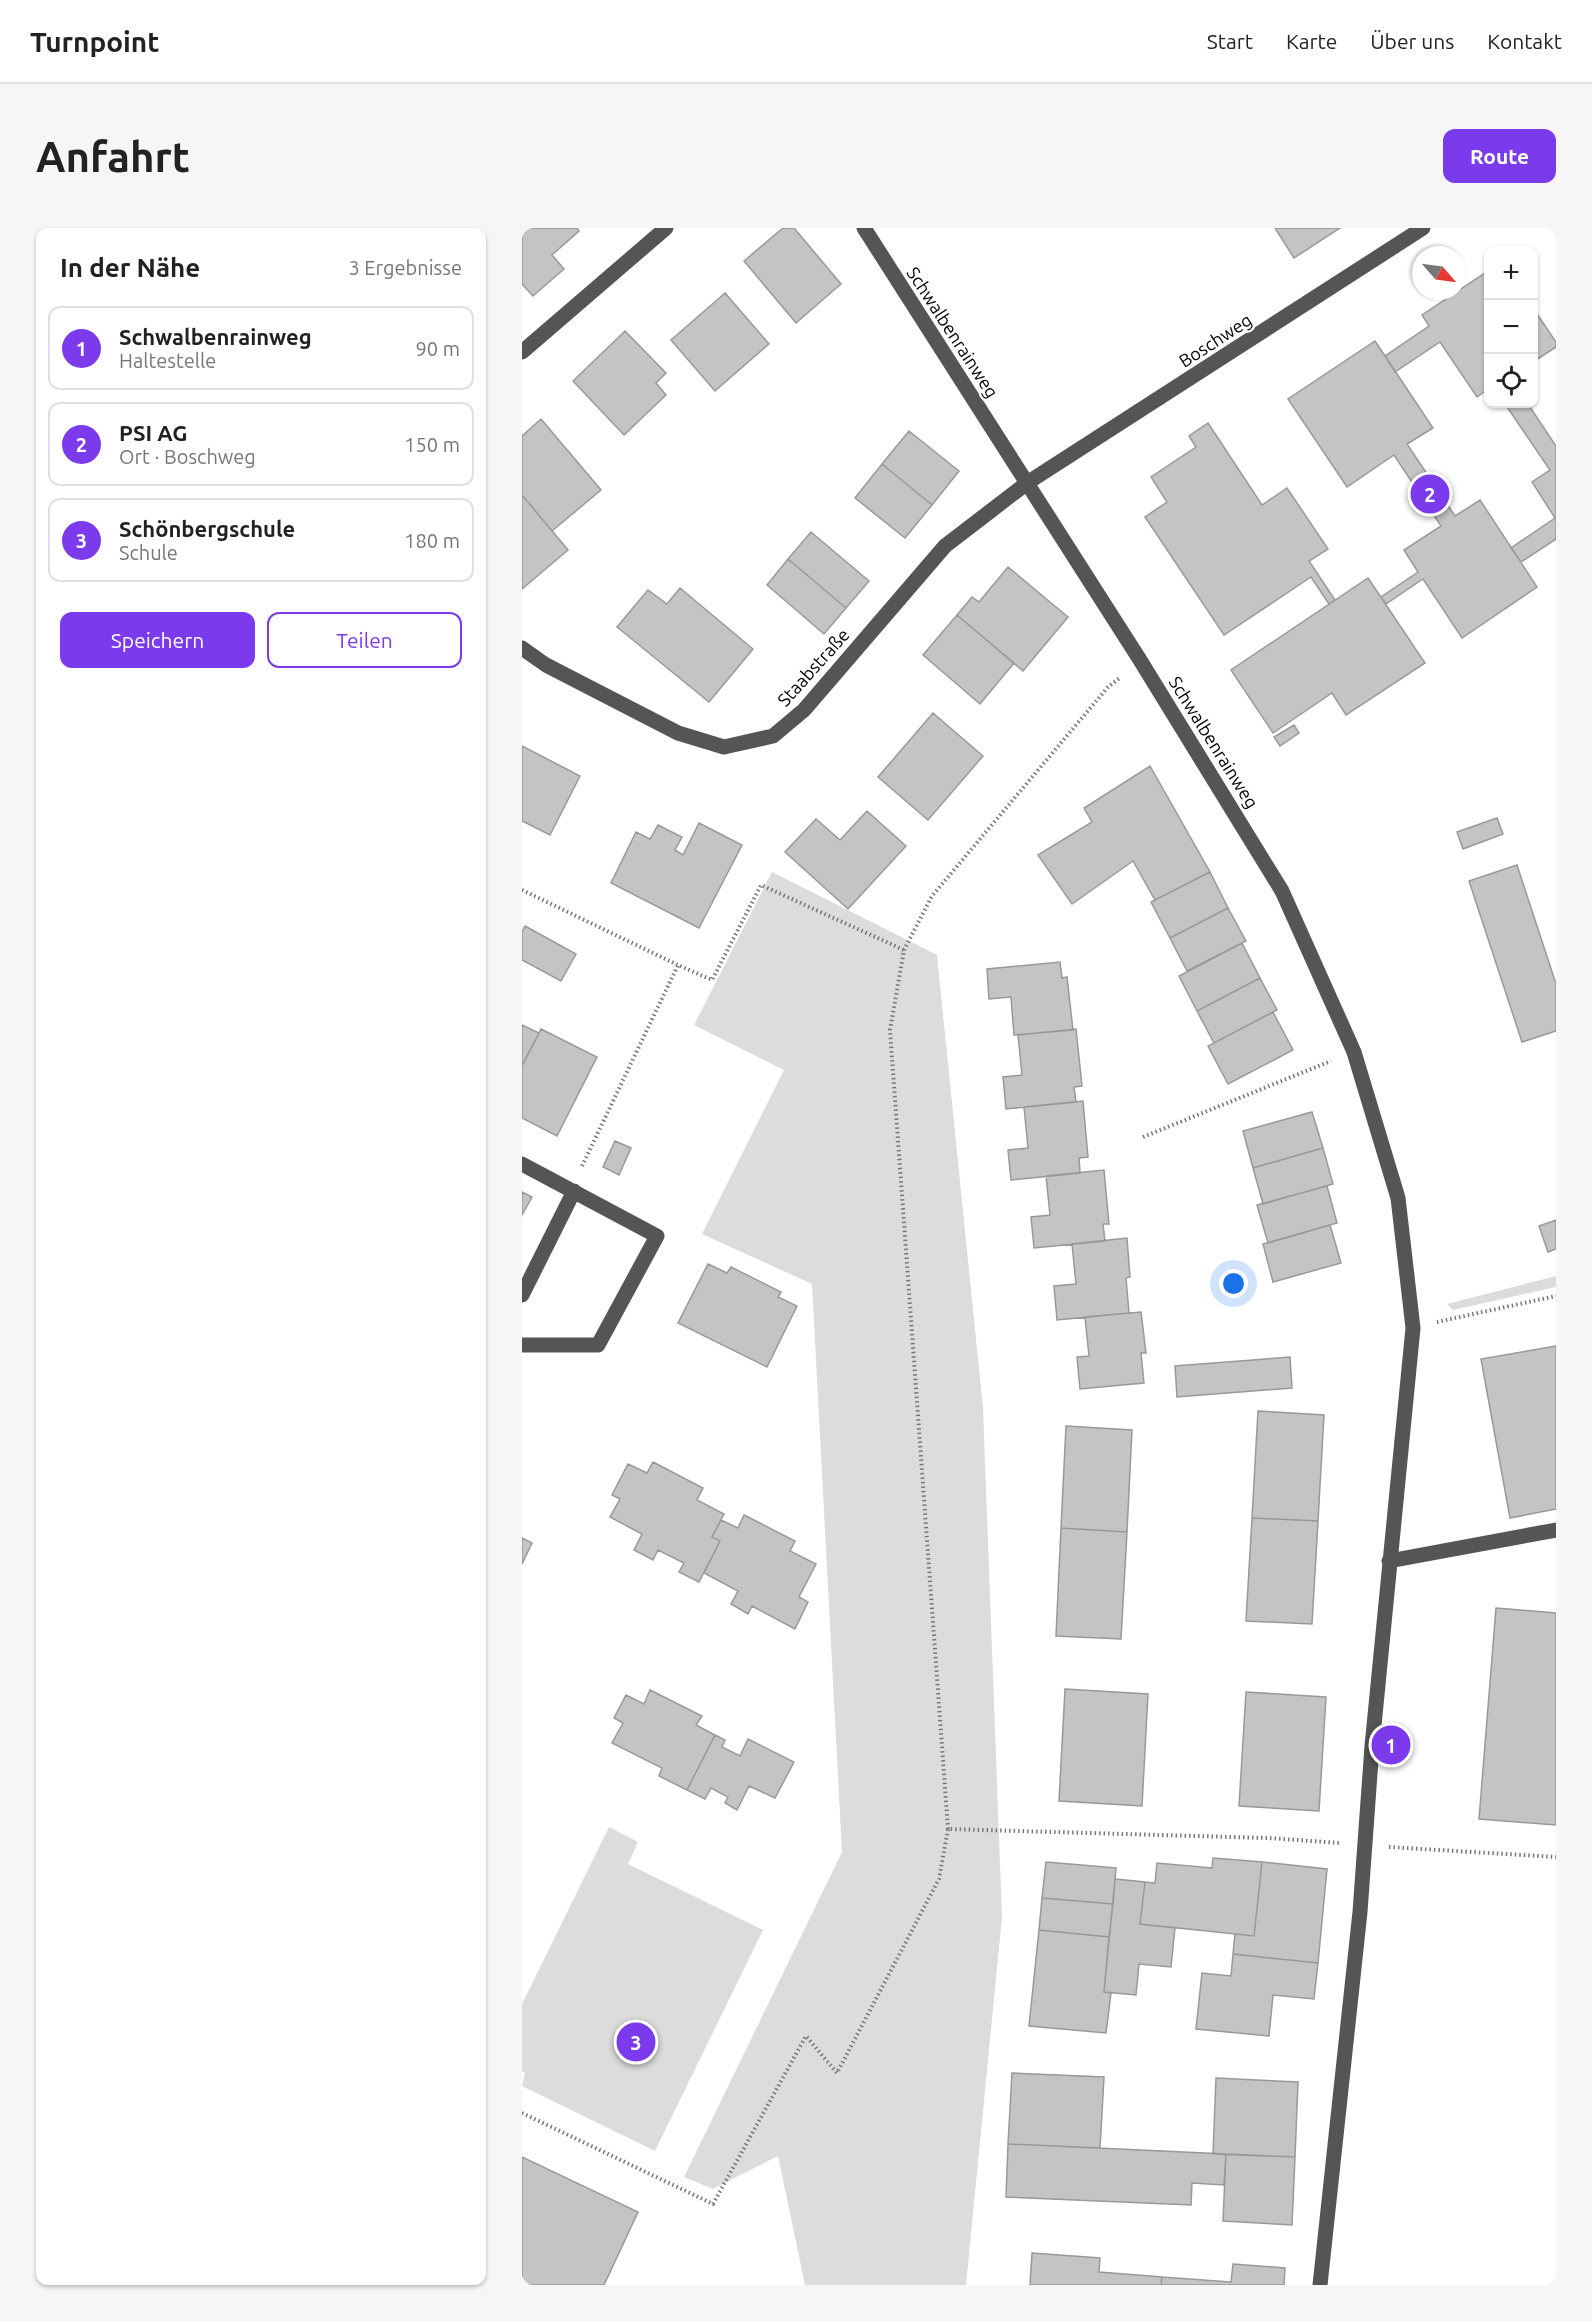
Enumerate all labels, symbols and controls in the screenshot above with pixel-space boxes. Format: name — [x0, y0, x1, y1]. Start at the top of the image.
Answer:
text: Turnpoint — [30, 26, 159, 57]
text: Start — [1207, 29, 1253, 53]
text: Karte — [1286, 29, 1337, 53]
text: Über uns — [1370, 29, 1454, 53]
text: Kontakt — [1487, 29, 1562, 53]
button: Route — [1443, 129, 1556, 183]
text: Anfahrt — [36, 133, 190, 180]
north arrow — [1412, 246, 1466, 300]
map controls — [1484, 246, 1538, 408]
button: + — [1484, 246, 1538, 300]
text: In der Nähe — [60, 253, 200, 282]
text: 3 Ergebnisse — [348, 256, 462, 279]
street label: Schwalbenrainweg — [903, 263, 1003, 401]
button: − — [1484, 300, 1538, 354]
street label: Boschweg — [1175, 309, 1255, 371]
text: Schwalbenrainweg — [119, 324, 312, 349]
text: 1 — [76, 337, 87, 360]
text: 90 m — [416, 337, 460, 360]
text: Haltestelle — [119, 349, 216, 372]
button: locate — [1484, 354, 1538, 408]
text: PSI AG — [119, 420, 187, 445]
text: 2 — [76, 433, 87, 456]
text: 150 m — [404, 433, 460, 456]
text: Ort · Boschweg — [119, 445, 256, 468]
pin: 2 — [1410, 472, 1450, 516]
text: Schönbergschule — [119, 516, 295, 541]
text: 3 — [76, 529, 87, 552]
text: 180 m — [404, 529, 460, 552]
text: Schule — [119, 541, 178, 564]
button: Speichern — [60, 612, 255, 668]
button: Teilen — [267, 612, 462, 668]
street label: Staabstraße — [773, 624, 853, 710]
street label: Schwalbenrainweg — [1165, 672, 1263, 812]
your location — [1219, 1269, 1248, 1298]
pin: 1 — [1372, 1722, 1410, 1768]
pin: 3 — [616, 2020, 656, 2064]

